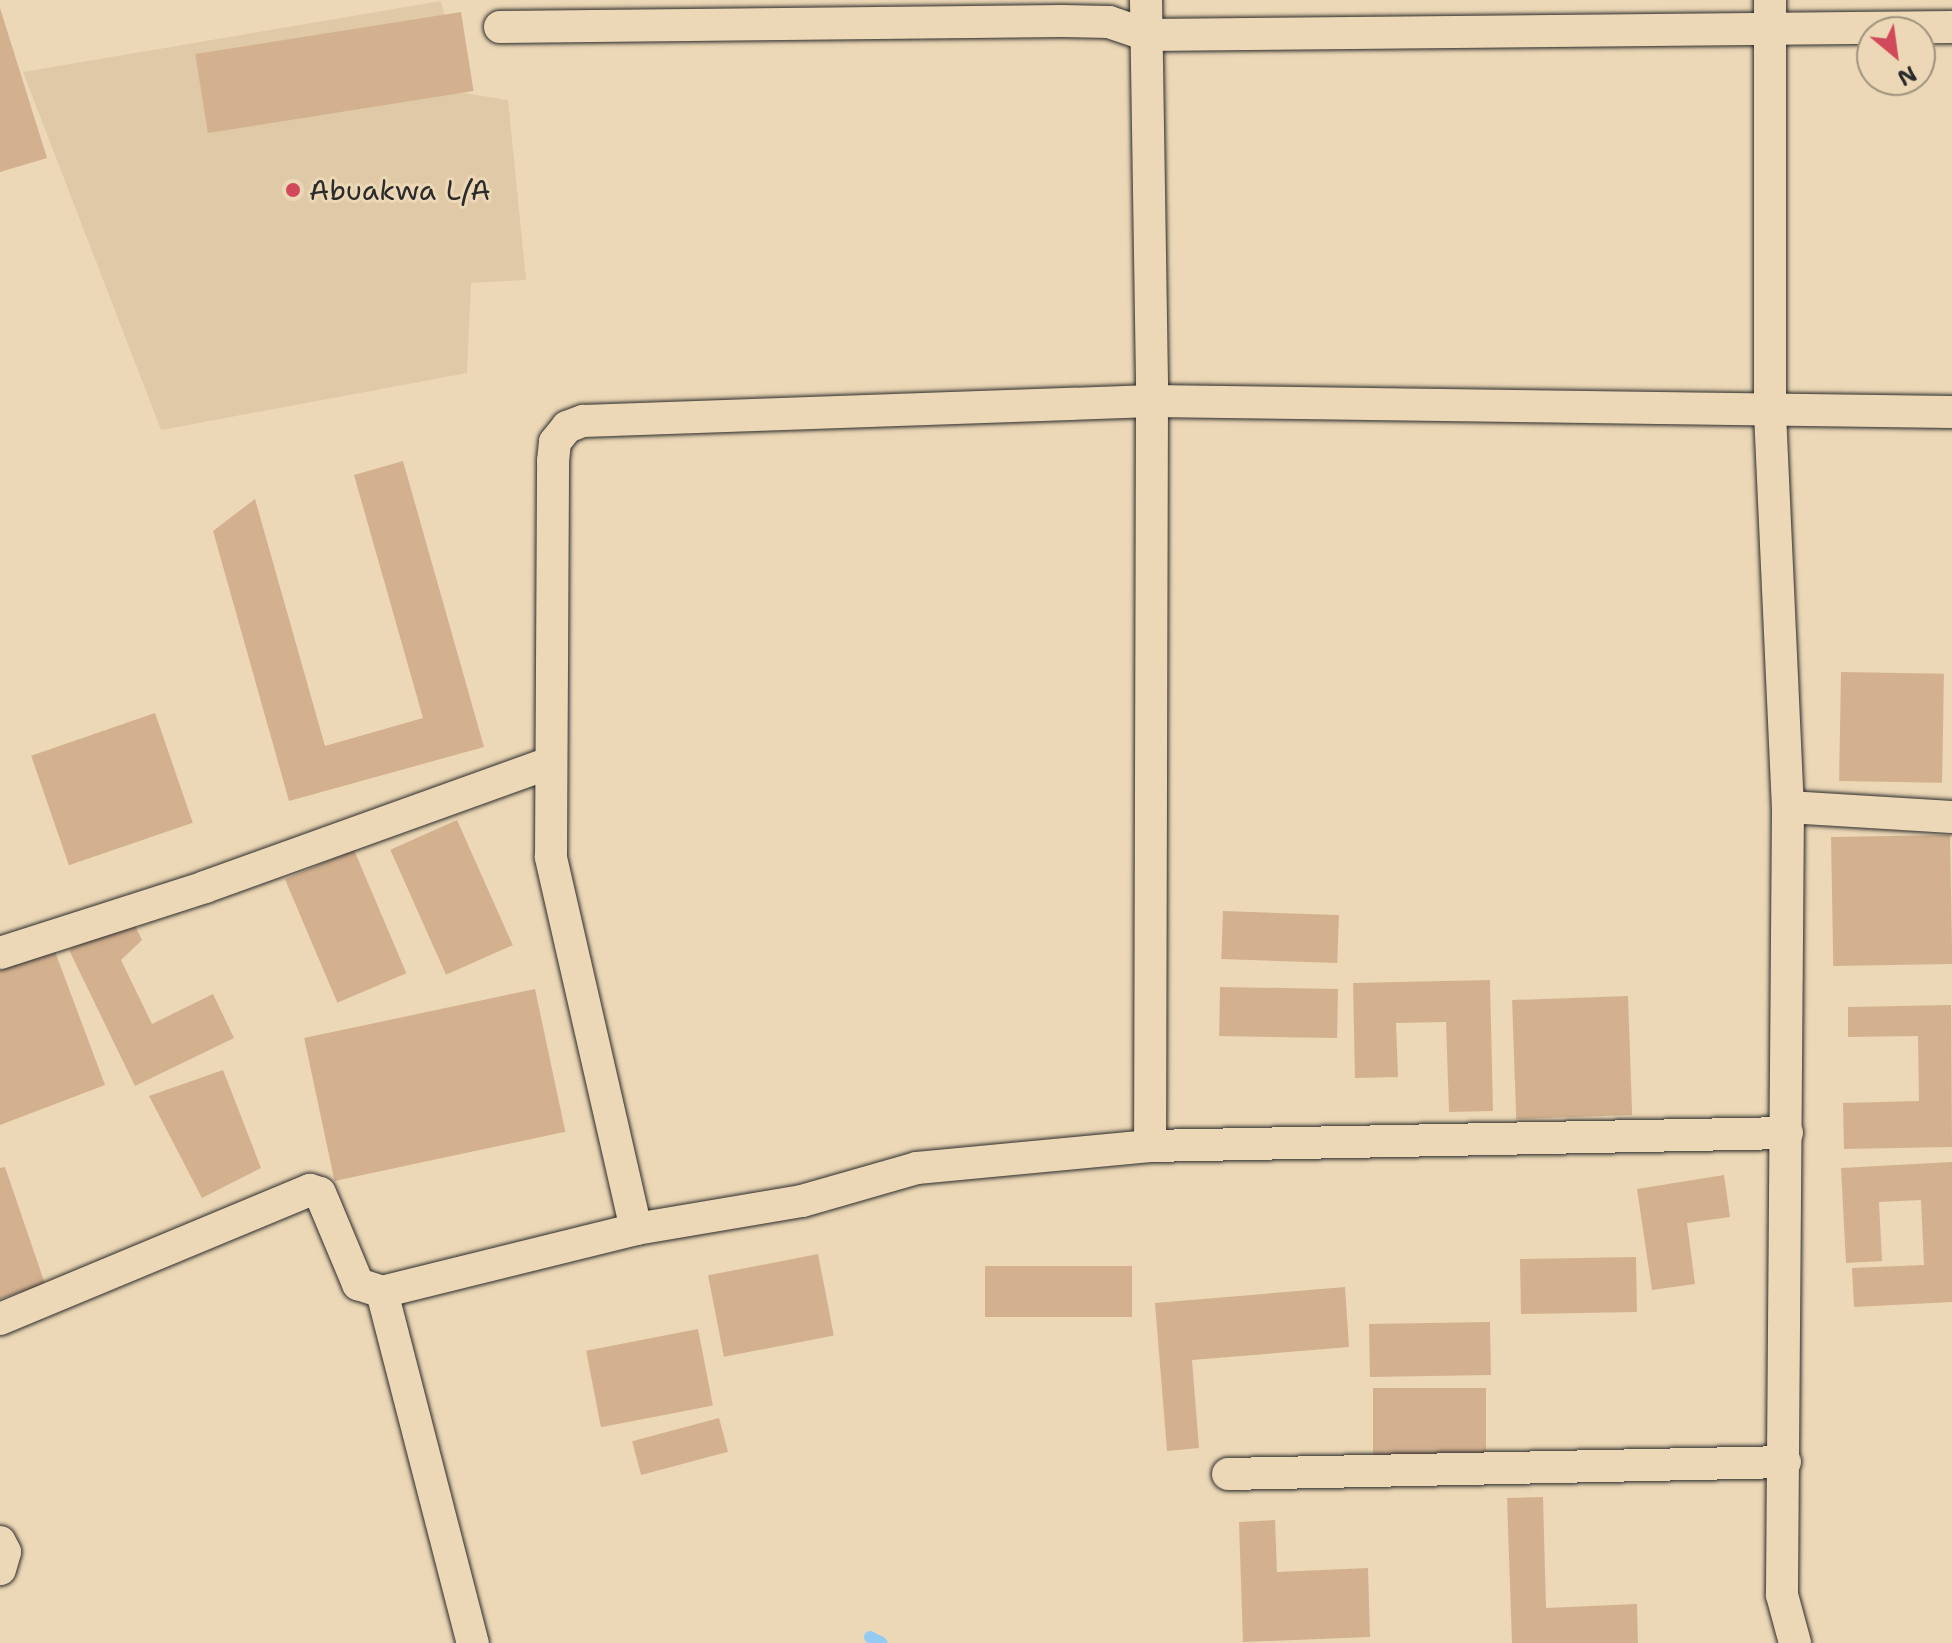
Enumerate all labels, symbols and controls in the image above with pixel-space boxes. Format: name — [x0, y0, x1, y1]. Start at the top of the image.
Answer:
north arrow — [1856, 16, 1936, 96]
text: N — [1892, 59, 1922, 93]
place label: Abuakwa L/A — [309, 173, 491, 207]
marker: Abuakwa L/A — [284, 181, 302, 199]

